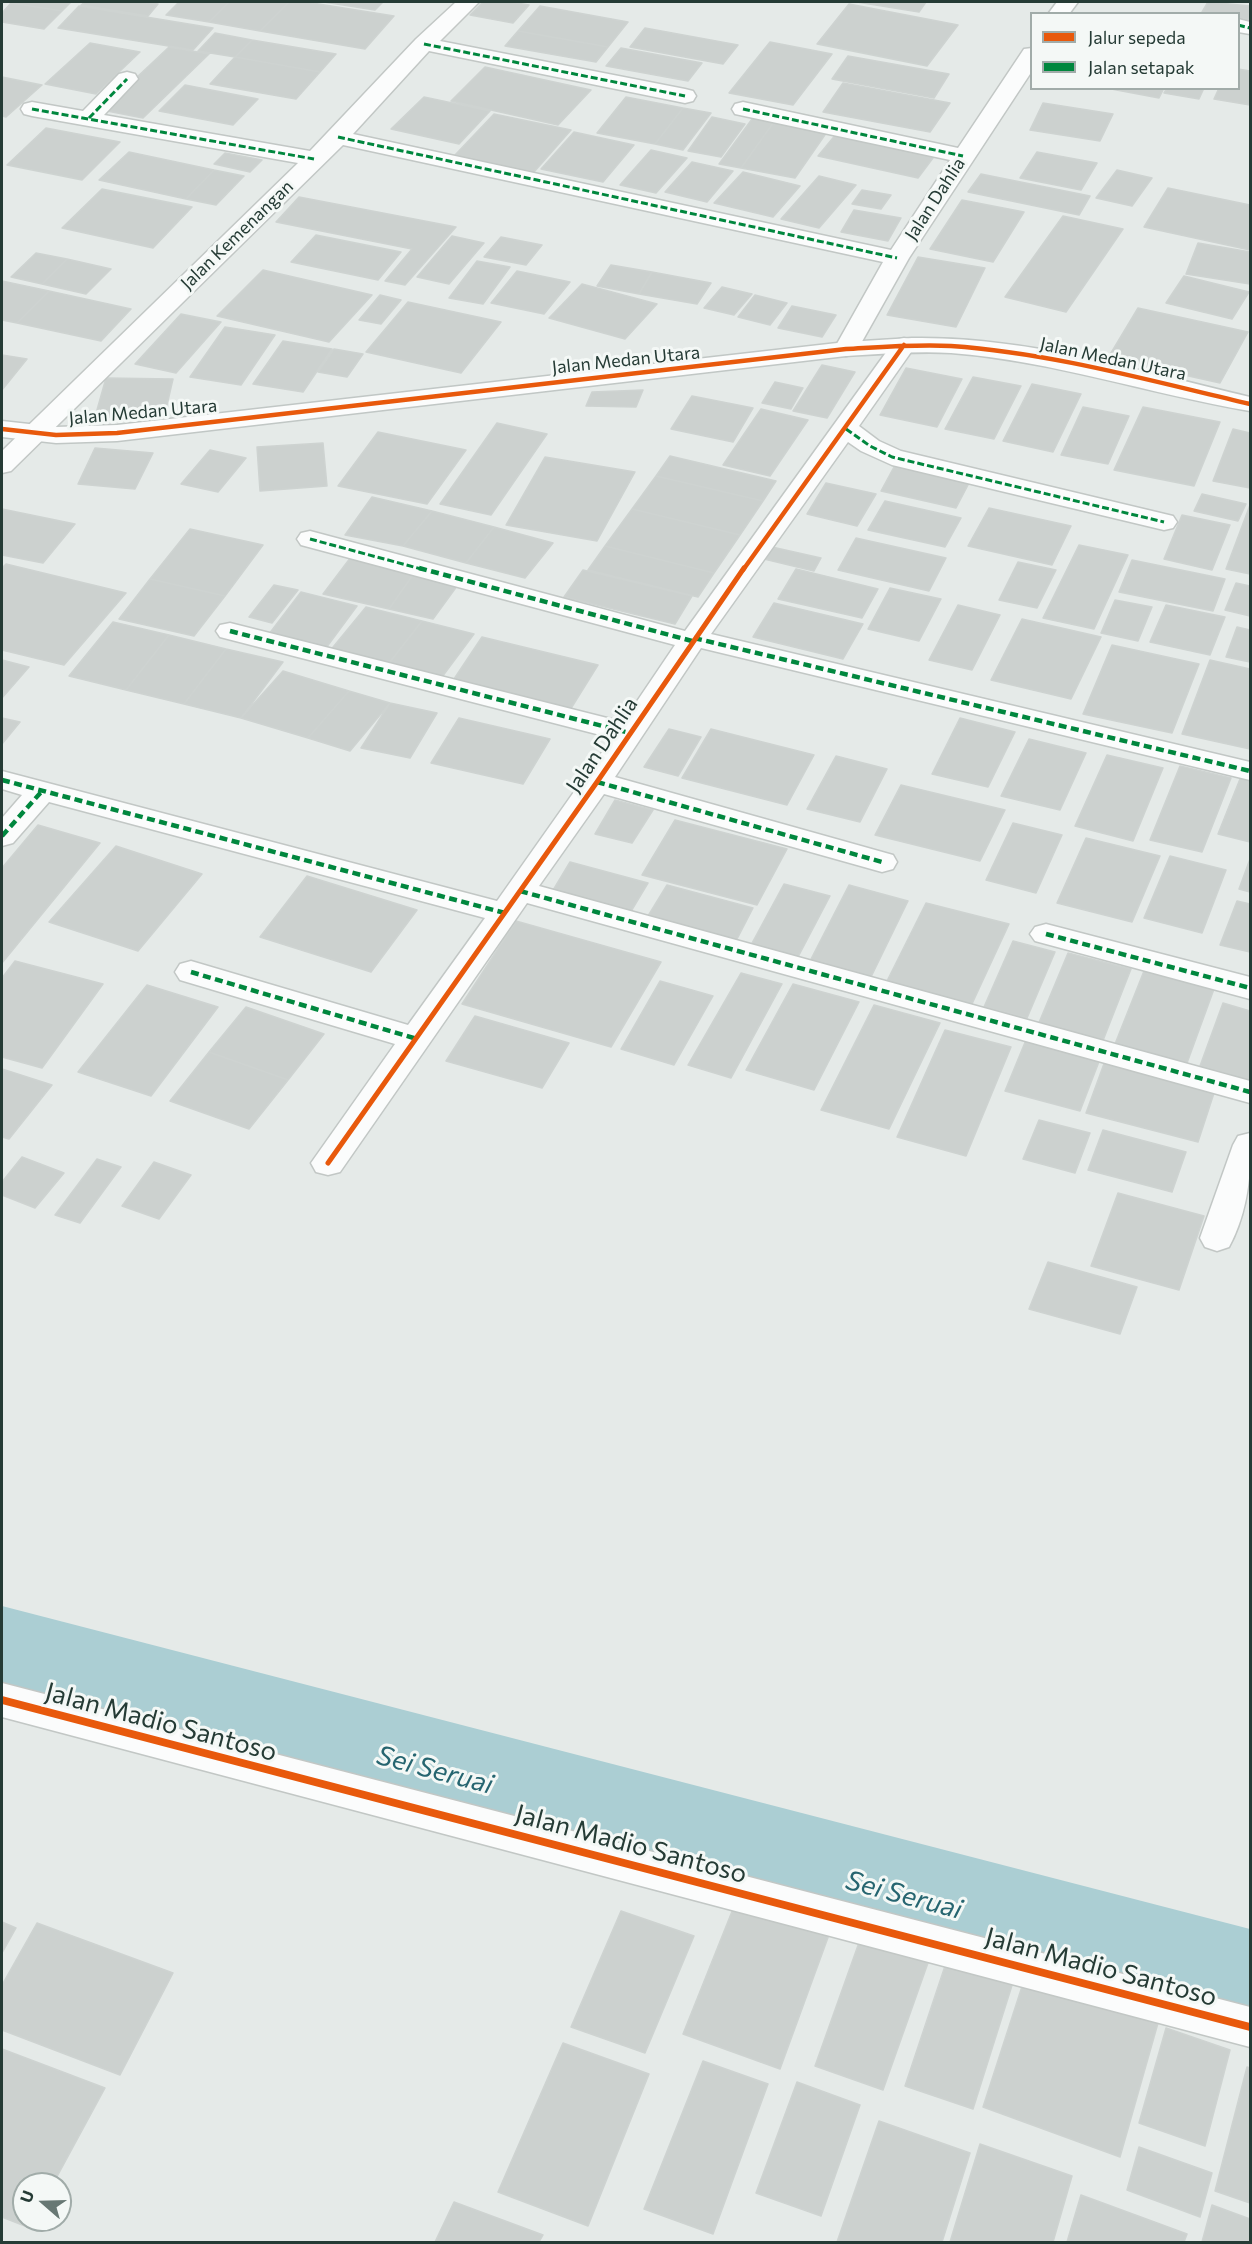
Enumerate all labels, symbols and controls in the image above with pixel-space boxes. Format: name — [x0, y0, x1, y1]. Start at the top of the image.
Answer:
legend — [1030, 12, 1240, 90]
text: Jalur sepeda — [1088, 26, 1186, 48]
text: Jalan setapak — [1088, 56, 1195, 78]
street label: Jalan Dahlia — [900, 154, 970, 244]
street label: Jalan Kemenangan — [176, 176, 298, 294]
street label: Jalan Medan Utara — [1038, 333, 1188, 385]
street label: Jalan Medan Utara — [551, 341, 701, 379]
street label: Jalan Medan Utara — [68, 395, 218, 429]
street label: Jalan Dahlia — [561, 692, 643, 798]
street label: Jalan Madio Santoso — [42, 1676, 280, 1768]
water label: Sei Seruai — [373, 1739, 497, 1801]
street label: Jalan Madio Santoso — [512, 1798, 750, 1890]
water label: Sei Seruai — [842, 1864, 966, 1926]
street label: Jalan Madio Santoso — [982, 1921, 1220, 2013]
north arrow — [12, 2172, 72, 2232]
text: U — [16, 2188, 37, 2205]

